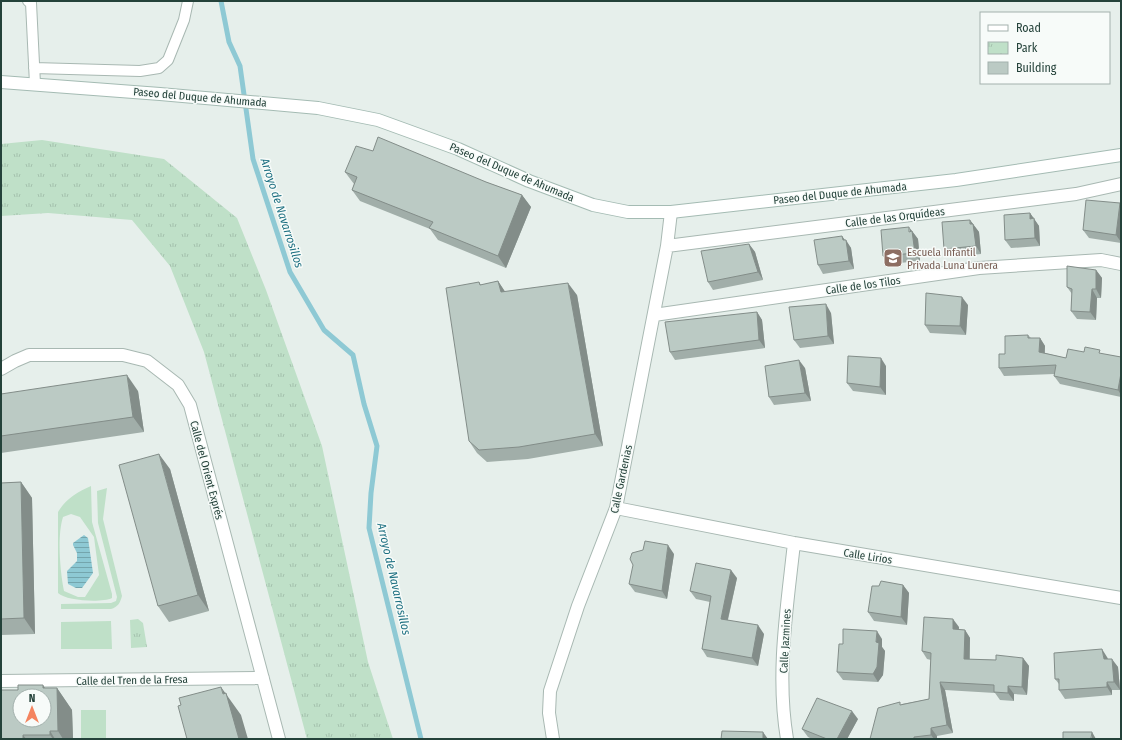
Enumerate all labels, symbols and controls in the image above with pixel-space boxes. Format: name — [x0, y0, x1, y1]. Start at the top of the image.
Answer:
legend — [980, 12, 1110, 84]
text: Road — [1016, 21, 1041, 35]
text: Park — [1016, 41, 1038, 55]
text: Building — [1016, 61, 1057, 75]
street label: Paseo del Duque de Ahumada — [133, 85, 267, 110]
street label: Paseo del Duque de Ahumada — [448, 140, 576, 205]
water label: Arroyo de Navarrosillos — [257, 155, 306, 270]
street label: Paseo del Duque de Ahumada — [773, 180, 907, 207]
street label: Calle de las Orquídeas — [845, 205, 946, 230]
place label: Escuela Infantil Privada Luna Lunera — [907, 246, 998, 272]
school or university icon: Escuela Infantil Privada Luna Lunera — [882, 247, 904, 269]
street label: Calle de los Tilos — [825, 274, 902, 297]
street label: Calle del Orient Exprés — [187, 419, 226, 521]
street label: Calle Gardenias — [608, 443, 635, 515]
water label: Arroyo de Navarrosillos — [374, 521, 414, 636]
street label: Calle Lirios — [843, 546, 894, 567]
street label: Calle Jazmines — [777, 608, 794, 674]
street label: Calle del Tren de la Fresa — [76, 673, 188, 688]
north arrow — [12, 688, 52, 728]
text: N — [29, 692, 35, 705]

